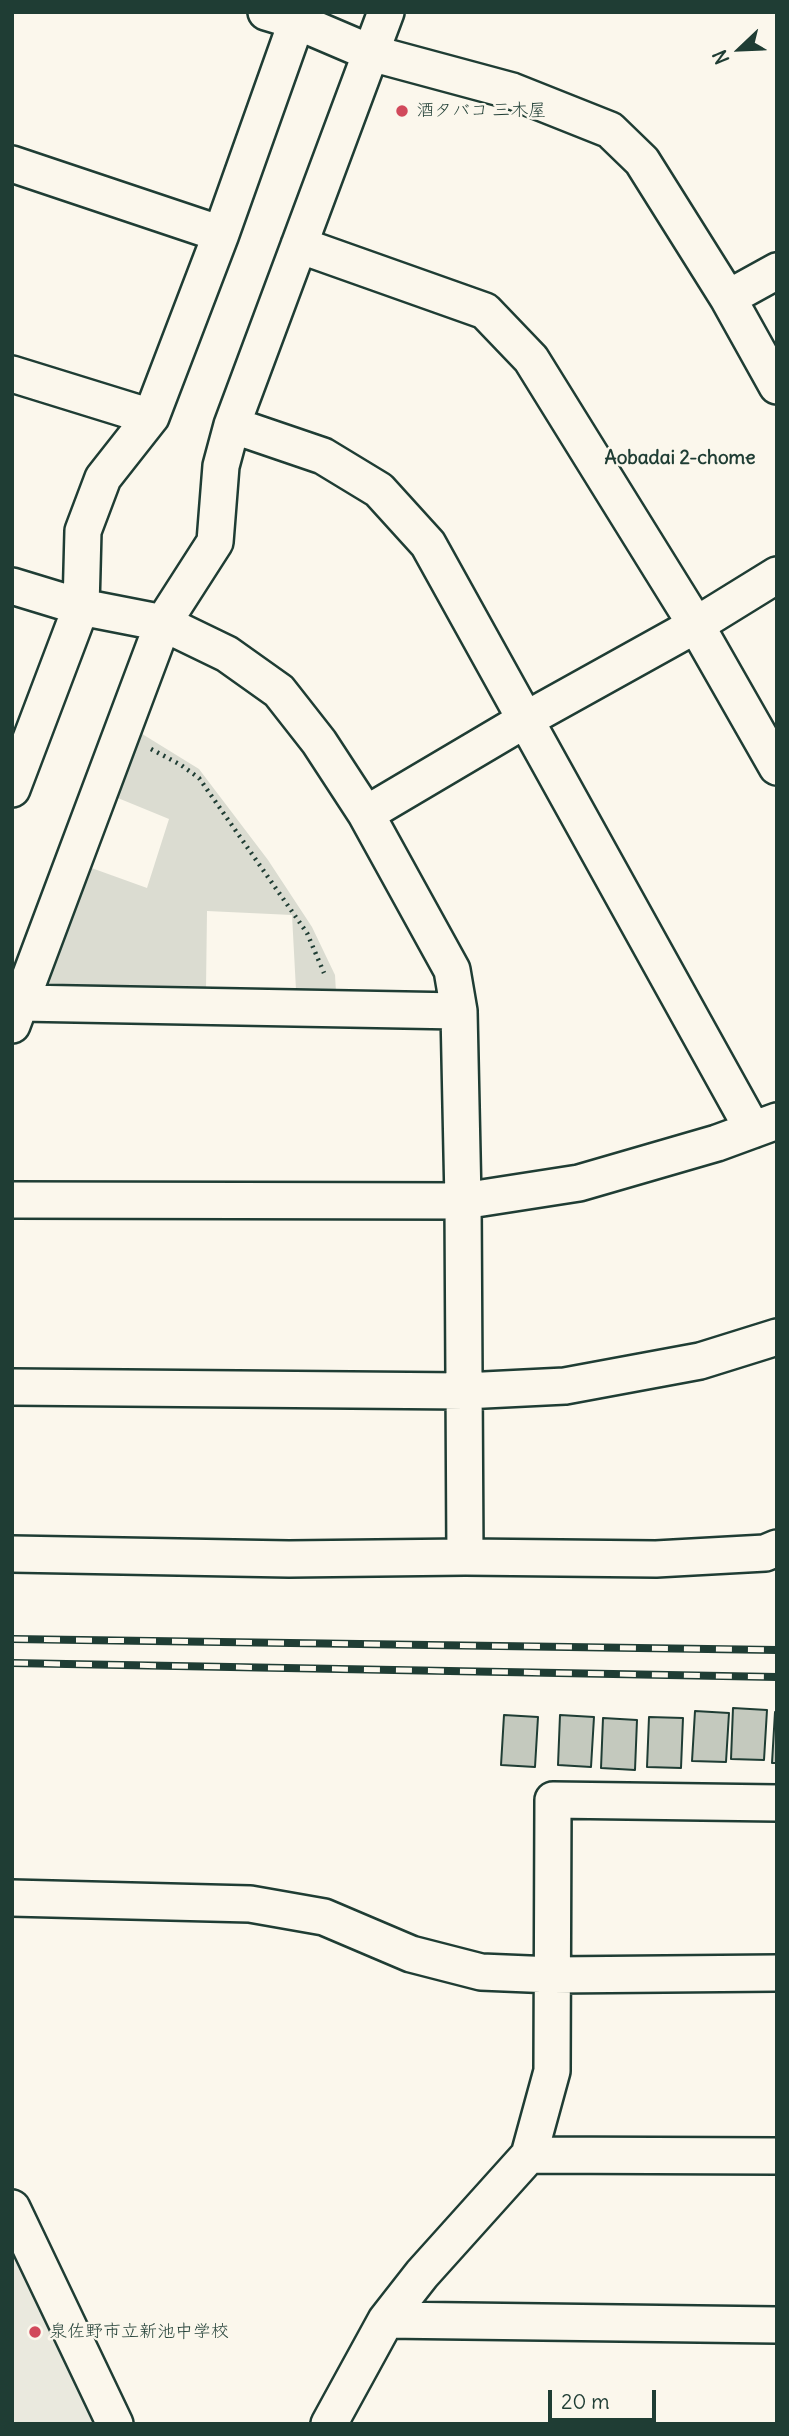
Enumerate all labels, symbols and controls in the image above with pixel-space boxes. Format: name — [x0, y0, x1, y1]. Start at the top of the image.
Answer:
north arrow — [705, 14, 775, 84]
text: N — [707, 46, 734, 68]
place label: 酒タバコ 三木屋 — [416, 100, 546, 122]
marker: 酒タバコ 三木屋 — [394, 103, 410, 119]
district label: Aobadai 2-chome — [604, 448, 756, 470]
place label: 泉佐野市立新池中学校 — [49, 2321, 229, 2343]
marker: 泉佐野市立新池中学校 — [27, 2324, 43, 2340]
scale bar — [551, 2376, 660, 2420]
text: 20 m — [561, 2388, 610, 2415]

